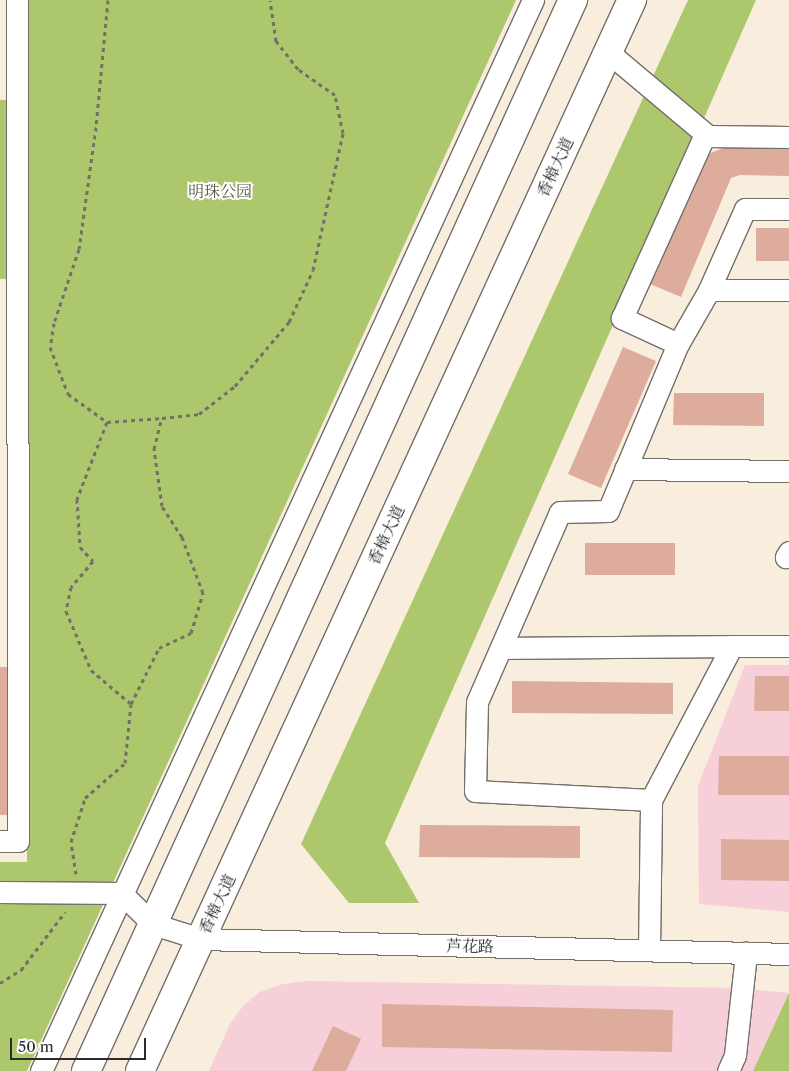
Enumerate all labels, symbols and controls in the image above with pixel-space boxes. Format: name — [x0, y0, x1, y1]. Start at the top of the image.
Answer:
street label: 香樟大道 — [533, 134, 577, 200]
park label: 明珠公园 — [188, 181, 252, 201]
street label: 香樟大道 — [364, 502, 408, 568]
street label: 香樟大道 — [195, 871, 239, 937]
street label: 芦花路 — [446, 936, 494, 956]
scale bar — [12, 1028, 149, 1060]
text: 50 m — [18, 1037, 54, 1056]

